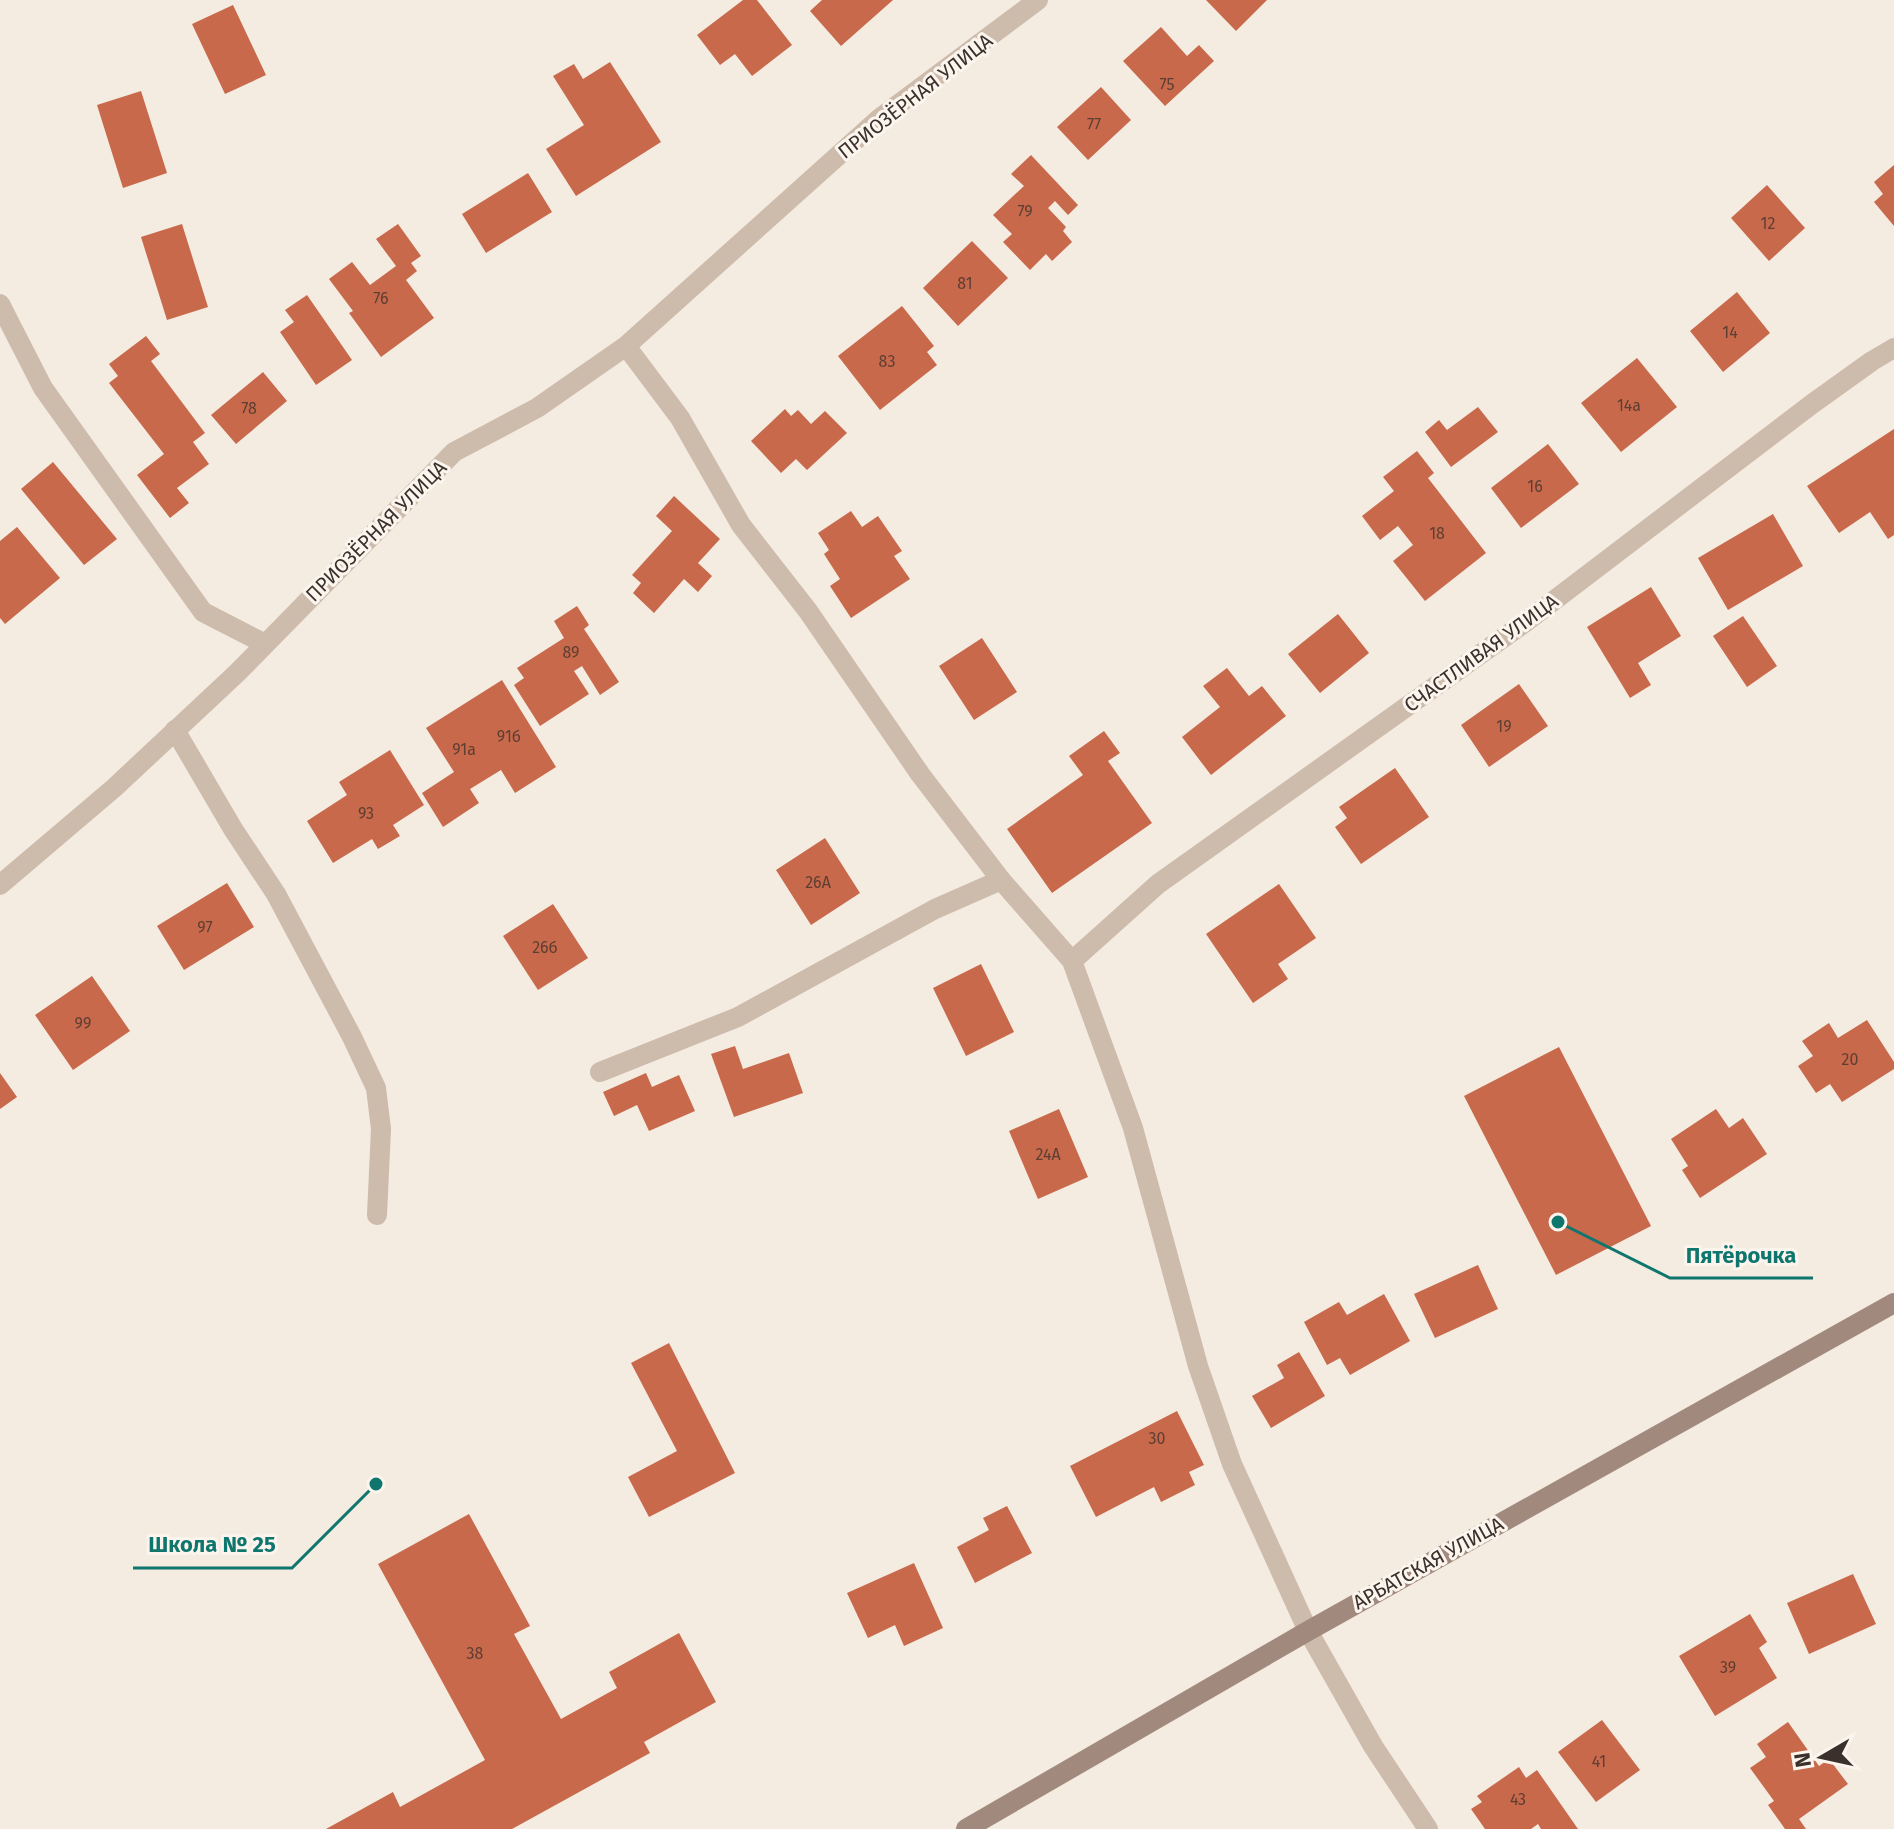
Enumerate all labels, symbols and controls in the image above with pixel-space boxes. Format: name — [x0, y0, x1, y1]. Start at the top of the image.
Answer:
street label: ПРИОЗЁРНАЯ УЛИЦА — [833, 28, 997, 164]
house number: 75 — [1160, 75, 1174, 94]
house number: 77 — [1087, 115, 1101, 134]
house number: 79 — [1017, 202, 1033, 221]
house number: 12 — [1761, 214, 1775, 233]
house number: 81 — [957, 274, 973, 293]
house number: 76 — [373, 289, 389, 308]
house number: 14 — [1722, 323, 1738, 342]
house number: 83 — [879, 352, 895, 371]
house number: 14а — [1617, 396, 1641, 415]
house number: 78 — [241, 399, 257, 418]
street label: ПРИОЗЁРНАЯ УЛИЦА — [301, 455, 452, 606]
house number: 16 — [1527, 477, 1543, 496]
house number: 18 — [1429, 524, 1445, 543]
street label: СЧАСТЛИВАЯ УЛИЦА — [1399, 589, 1563, 717]
house number: 89 — [563, 643, 579, 662]
house number: 19 — [1496, 717, 1512, 736]
house number: 91б — [497, 727, 521, 746]
house number: 91а — [452, 740, 476, 759]
house number: 93 — [358, 804, 374, 823]
house number: 26А — [805, 873, 832, 892]
house number: 97 — [197, 918, 213, 937]
house number: 26б — [532, 938, 558, 957]
house number: 99 — [75, 1014, 91, 1033]
house number: 20 — [1842, 1050, 1858, 1069]
house number: 24А — [1035, 1145, 1061, 1164]
callout: Пятёрочка — [1670, 1232, 1813, 1278]
text: Пятёрочка — [1686, 1242, 1796, 1269]
house number: 30 — [1149, 1429, 1166, 1448]
street label: АРБАТСКАЯ УЛИЦА — [1349, 1511, 1508, 1614]
callout: Школа № 25 — [133, 1522, 292, 1568]
text: Школа № 25 — [148, 1531, 276, 1558]
house number: 38 — [467, 1644, 484, 1663]
house number: 39 — [1720, 1658, 1736, 1677]
north arrow — [1782, 1717, 1862, 1797]
text: N — [1788, 1751, 1817, 1769]
house number: 41 — [1592, 1752, 1606, 1771]
house number: 43 — [1510, 1790, 1526, 1809]

